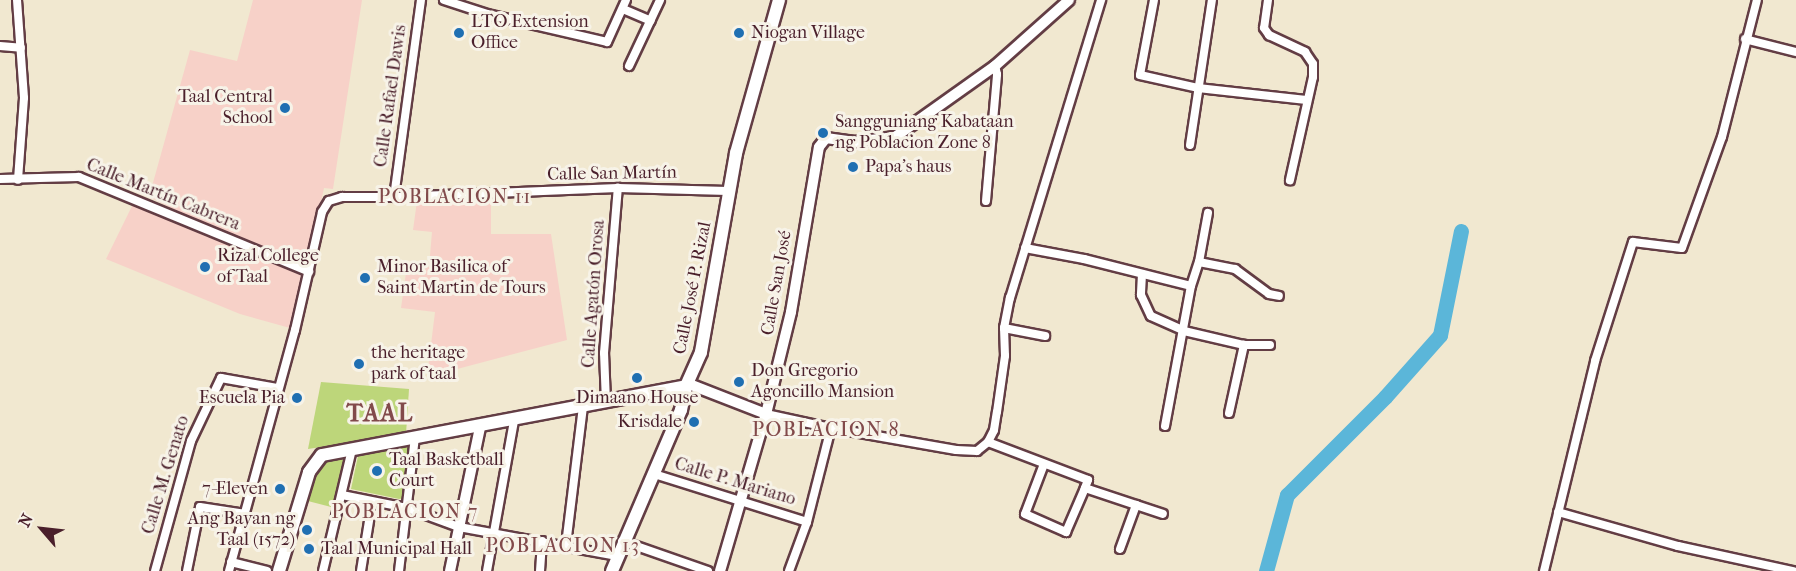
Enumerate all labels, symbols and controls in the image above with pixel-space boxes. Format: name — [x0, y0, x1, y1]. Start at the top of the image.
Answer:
place label: LTO Extension Office — [471, 12, 589, 54]
place label: Niogan Village — [751, 22, 865, 44]
street label: Calle Rafael Dawis — [370, 23, 412, 169]
marker: LTO Extension Office — [452, 26, 466, 40]
marker: Niogan Village — [732, 26, 746, 40]
place label: Taal Central School — [178, 87, 273, 130]
marker: Taal Central School — [278, 101, 292, 115]
place label: Sangguniang Kabataan ng Poblacion Zone 8 — [835, 112, 1014, 154]
marker: Sangguniang Kabataan ng Poblacion Zone 8 — [816, 126, 830, 140]
street label: Calle Martín Cabrera — [83, 154, 243, 236]
place label: Papa's haus — [865, 156, 951, 178]
marker: Papa's haus — [846, 160, 860, 174]
street label: Calle San Martín — [547, 162, 677, 186]
district label: POBLACION 11 — [378, 184, 532, 208]
street label: Calle Agatón Orosa — [578, 219, 610, 369]
street label: Calle José P. Rizal — [670, 220, 716, 356]
street label: Calle San José — [757, 229, 797, 337]
place label: Rizal College of Taal — [217, 246, 319, 288]
place label: Minor Basilica of Saint Martin de Tours — [377, 257, 546, 300]
marker: Rizal College of Taal — [198, 260, 212, 274]
marker: Minor Basilica of Saint Martin de Tours — [358, 271, 372, 285]
place label: the heritage park of taal — [371, 343, 465, 386]
marker: the heritage park of taal — [352, 357, 366, 371]
place label: Don Gregorio Agoncillo Mansion — [751, 361, 894, 404]
marker: Dimaano House — [630, 371, 644, 385]
marker: Don Gregorio Agoncillo Mansion — [732, 375, 746, 389]
place label: Escuela Pia — [199, 387, 285, 409]
place label: Dimaano House — [576, 387, 698, 409]
marker: Escuela Pia — [290, 391, 304, 405]
district label: TAAL — [346, 400, 414, 428]
place label: Krisdale — [617, 411, 682, 433]
street label: Calle M. Genato — [138, 413, 194, 537]
marker: Krisdale — [687, 415, 701, 429]
district label: POBLACION 8 — [752, 417, 900, 441]
place label: Taal Basketball Court — [389, 450, 504, 492]
street label: Calle P. Mariano — [672, 453, 798, 511]
marker: Taal Basketball Court — [370, 464, 384, 478]
place label: 7-Eleven — [202, 478, 268, 500]
marker: 7-Eleven — [273, 482, 287, 496]
north arrow — [12, 499, 72, 559]
district label: POBLACION 7 — [331, 499, 479, 523]
place label: Ang Bayan ng Taal (1572) — [188, 509, 295, 552]
text: N — [14, 511, 37, 530]
marker: Ang Bayan ng Taal (1572) — [300, 523, 314, 537]
district label: POBLACION 13 — [486, 533, 640, 557]
place label: Taal Municipal Hall — [321, 538, 472, 560]
marker: Taal Municipal Hall — [302, 542, 316, 556]

